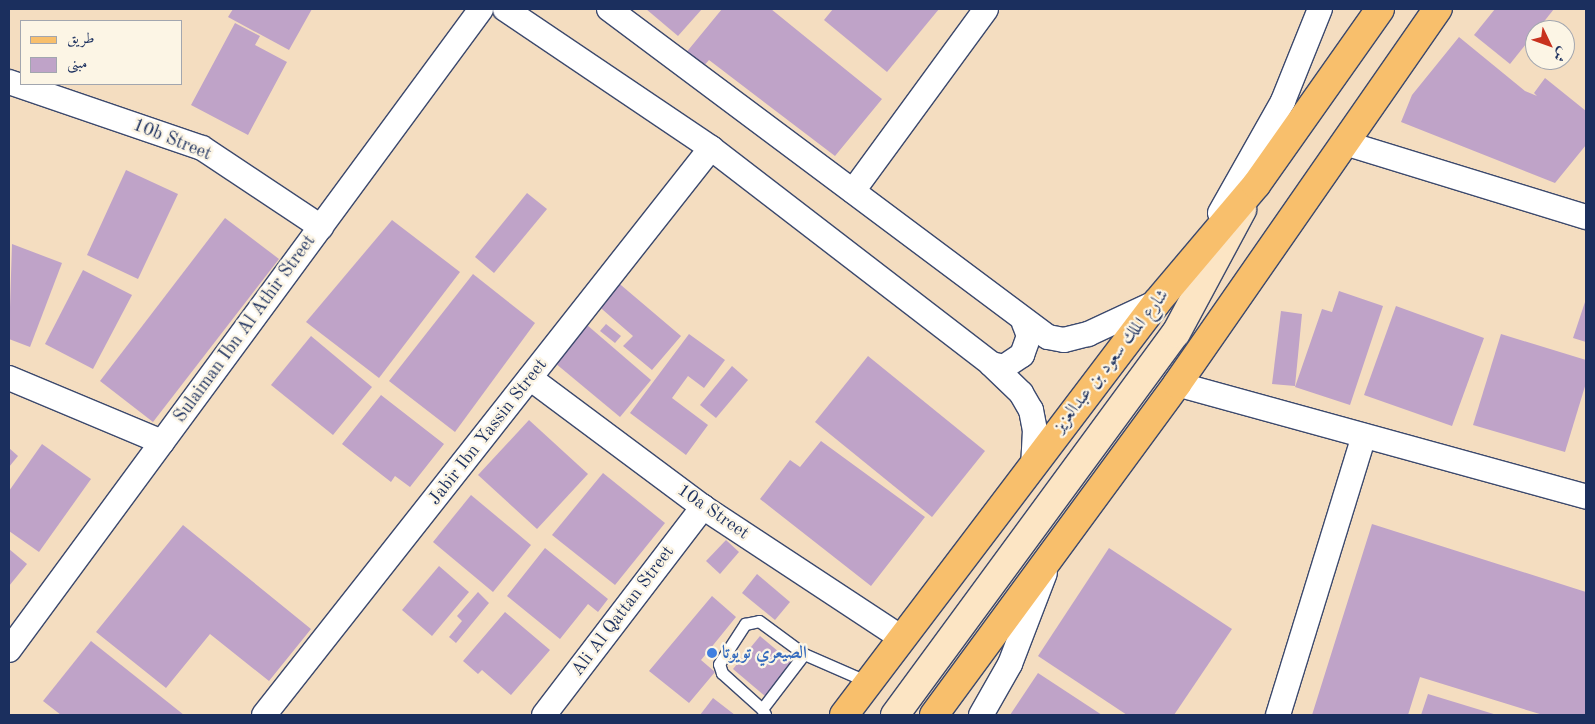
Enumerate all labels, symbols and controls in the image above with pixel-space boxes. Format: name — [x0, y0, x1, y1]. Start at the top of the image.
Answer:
legend — [20, 20, 182, 85]
north arrow — [1525, 20, 1575, 70]
text: طريق — [67, 32, 94, 47]
text: ش — [1551, 45, 1570, 64]
text: مبنى — [67, 57, 87, 72]
street label: 10b Street — [130, 114, 214, 166]
street label: Sulaiman Ibn Al Athir Street — [170, 231, 320, 427]
street label: شارع الملك سعود بن عبدالعزيز — [1048, 285, 1174, 437]
street label: Jabir Ibn Yassin Street — [424, 354, 552, 510]
street label: 10a Street — [673, 479, 753, 545]
street label: Ali Al Qattan Street — [567, 542, 679, 680]
place label: الصيعري تويوتا — [722, 642, 807, 664]
marker: الصيعري تويوتا — [706, 647, 718, 659]

